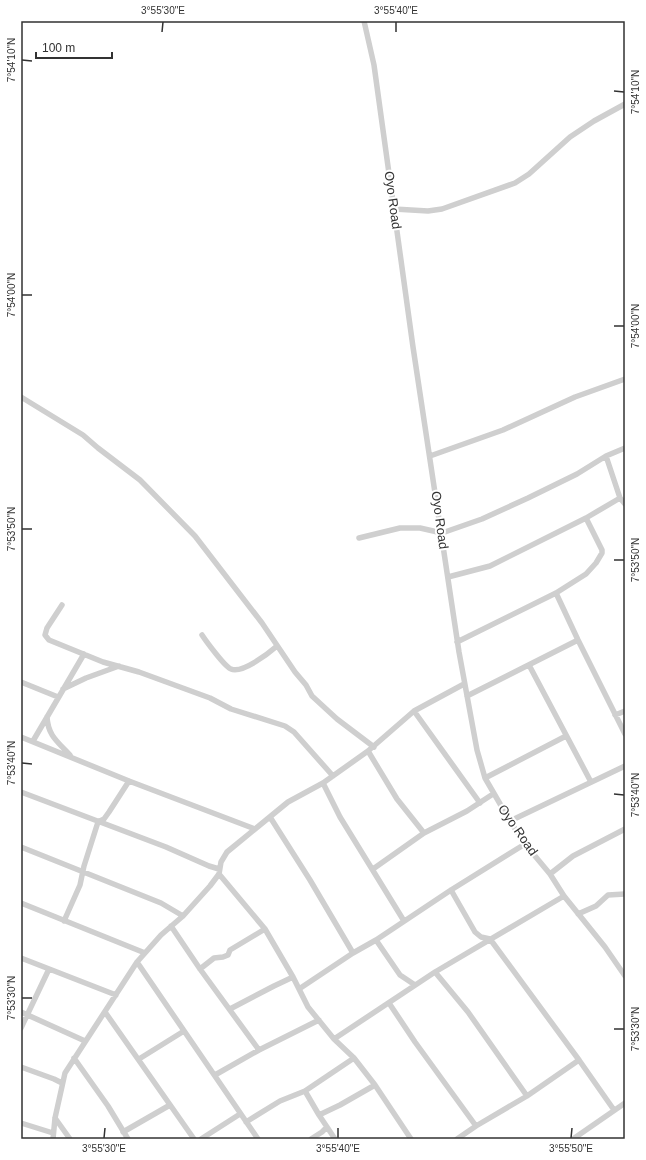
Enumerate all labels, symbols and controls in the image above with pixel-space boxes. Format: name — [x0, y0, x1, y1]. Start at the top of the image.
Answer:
text: 3°55'30"E — [141, 5, 185, 16]
text: 3°55'40"E — [374, 5, 418, 16]
scale bar — [36, 34, 112, 60]
text: 7°54'10"N — [6, 38, 17, 82]
text: 100 m — [42, 41, 75, 55]
text: 7°54'10"N — [630, 70, 641, 114]
street label: Oyo Road — [381, 170, 405, 230]
text: 7°54'00"N — [6, 273, 17, 317]
text: 7°54'00"N — [630, 304, 641, 348]
street label: Oyo Road — [428, 490, 452, 550]
text: 7°53'50"N — [6, 507, 17, 551]
text: 7°53'50"N — [630, 538, 641, 582]
text: 7°53'40"N — [6, 741, 17, 785]
text: 7°53'40"N — [630, 773, 641, 817]
street label: Oyo Road — [495, 802, 541, 858]
text: 7°53'30"N — [6, 976, 17, 1020]
text: 7°53'30"N — [630, 1007, 641, 1051]
text: 3°55'30"E — [82, 1143, 126, 1154]
text: 3°55'40"E — [316, 1143, 360, 1154]
text: 3°55'50"E — [549, 1143, 593, 1154]

